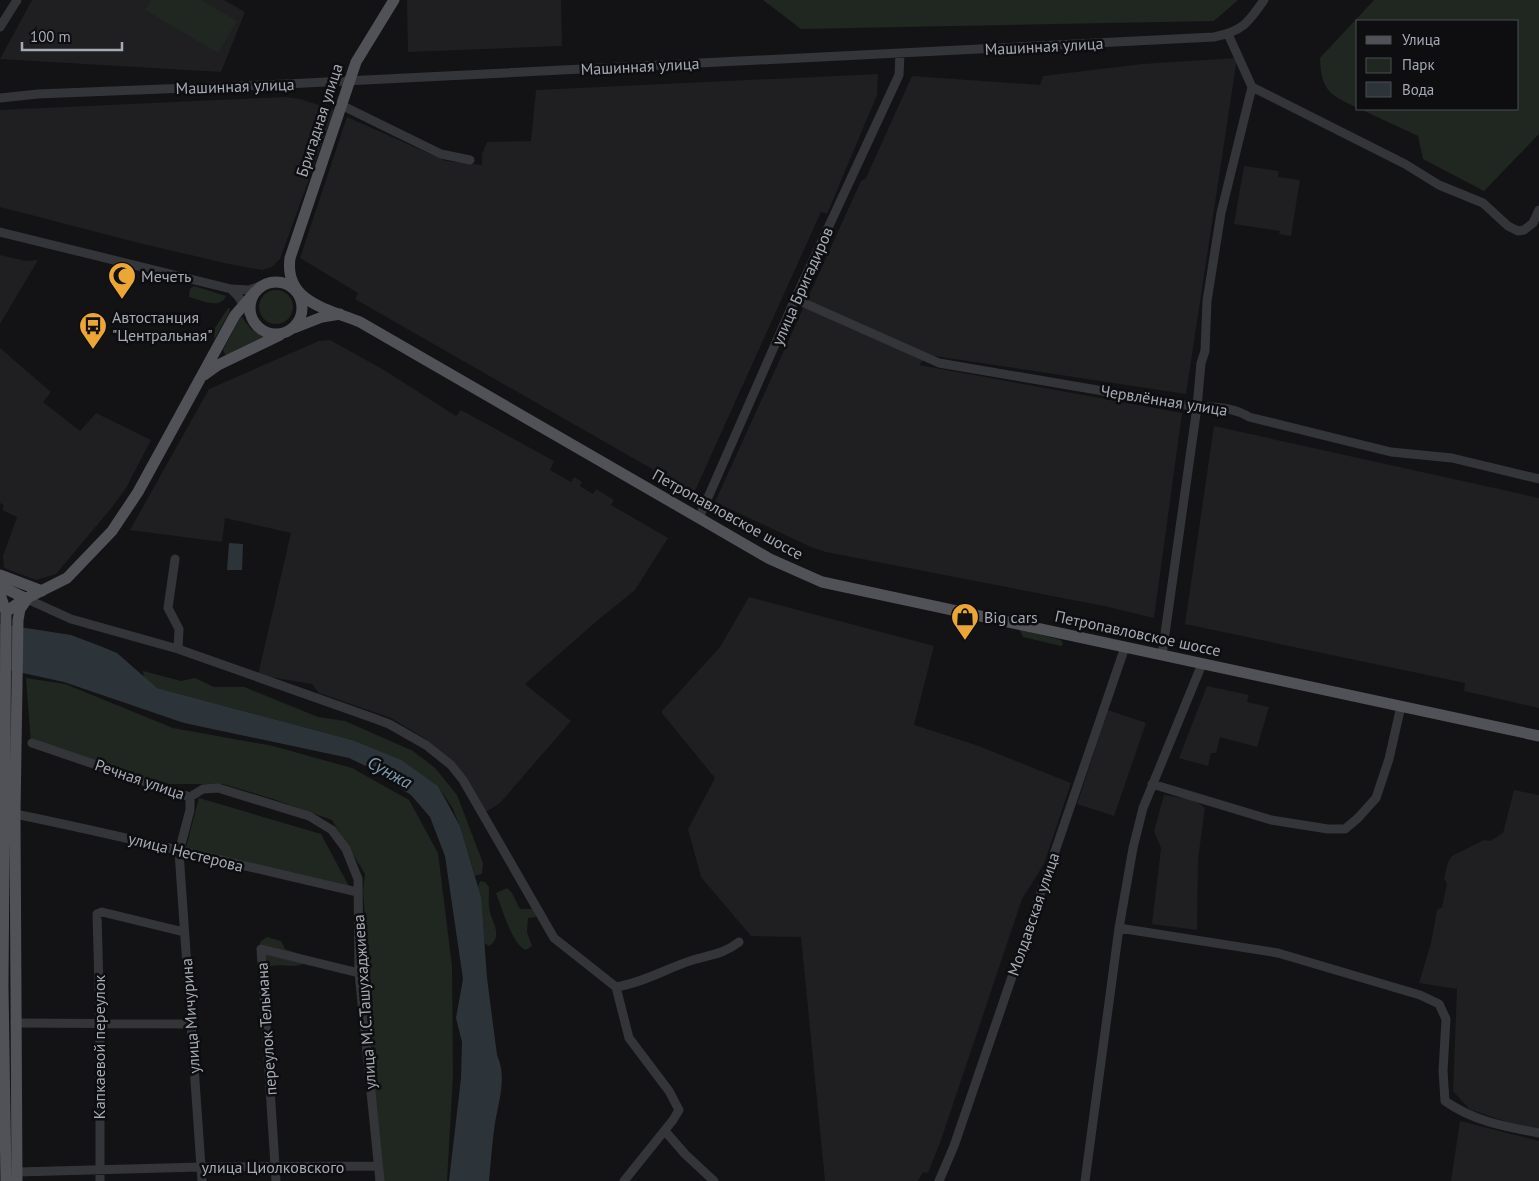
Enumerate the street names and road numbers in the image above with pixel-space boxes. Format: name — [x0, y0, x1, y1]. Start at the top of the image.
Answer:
street label: Машинная улица — [984, 33, 1104, 59]
street label: Машинная улица — [580, 53, 700, 79]
street label: Бригадная улица — [291, 61, 347, 179]
street label: Машинная улица — [175, 74, 295, 98]
street label: улица Бригадиров — [767, 224, 837, 348]
street label: Червлённая улица — [1099, 380, 1229, 420]
street label: Петропавловское шоссе — [649, 464, 807, 564]
street label: Петропавловское шоссе — [1053, 606, 1223, 660]
street label: Речная улица — [93, 754, 187, 804]
street label: улица Нестерова — [126, 828, 246, 876]
street label: Молдавская улица — [1003, 850, 1063, 978]
street label: улица М.С.Ташухаджиева — [348, 914, 380, 1090]
street label: улица Мичурина — [176, 958, 204, 1074]
street label: переулок Тельмана — [251, 962, 281, 1096]
street label: Капкаевой переулок — [89, 975, 109, 1119]
street label: улица Циолковского — [202, 1157, 344, 1177]

